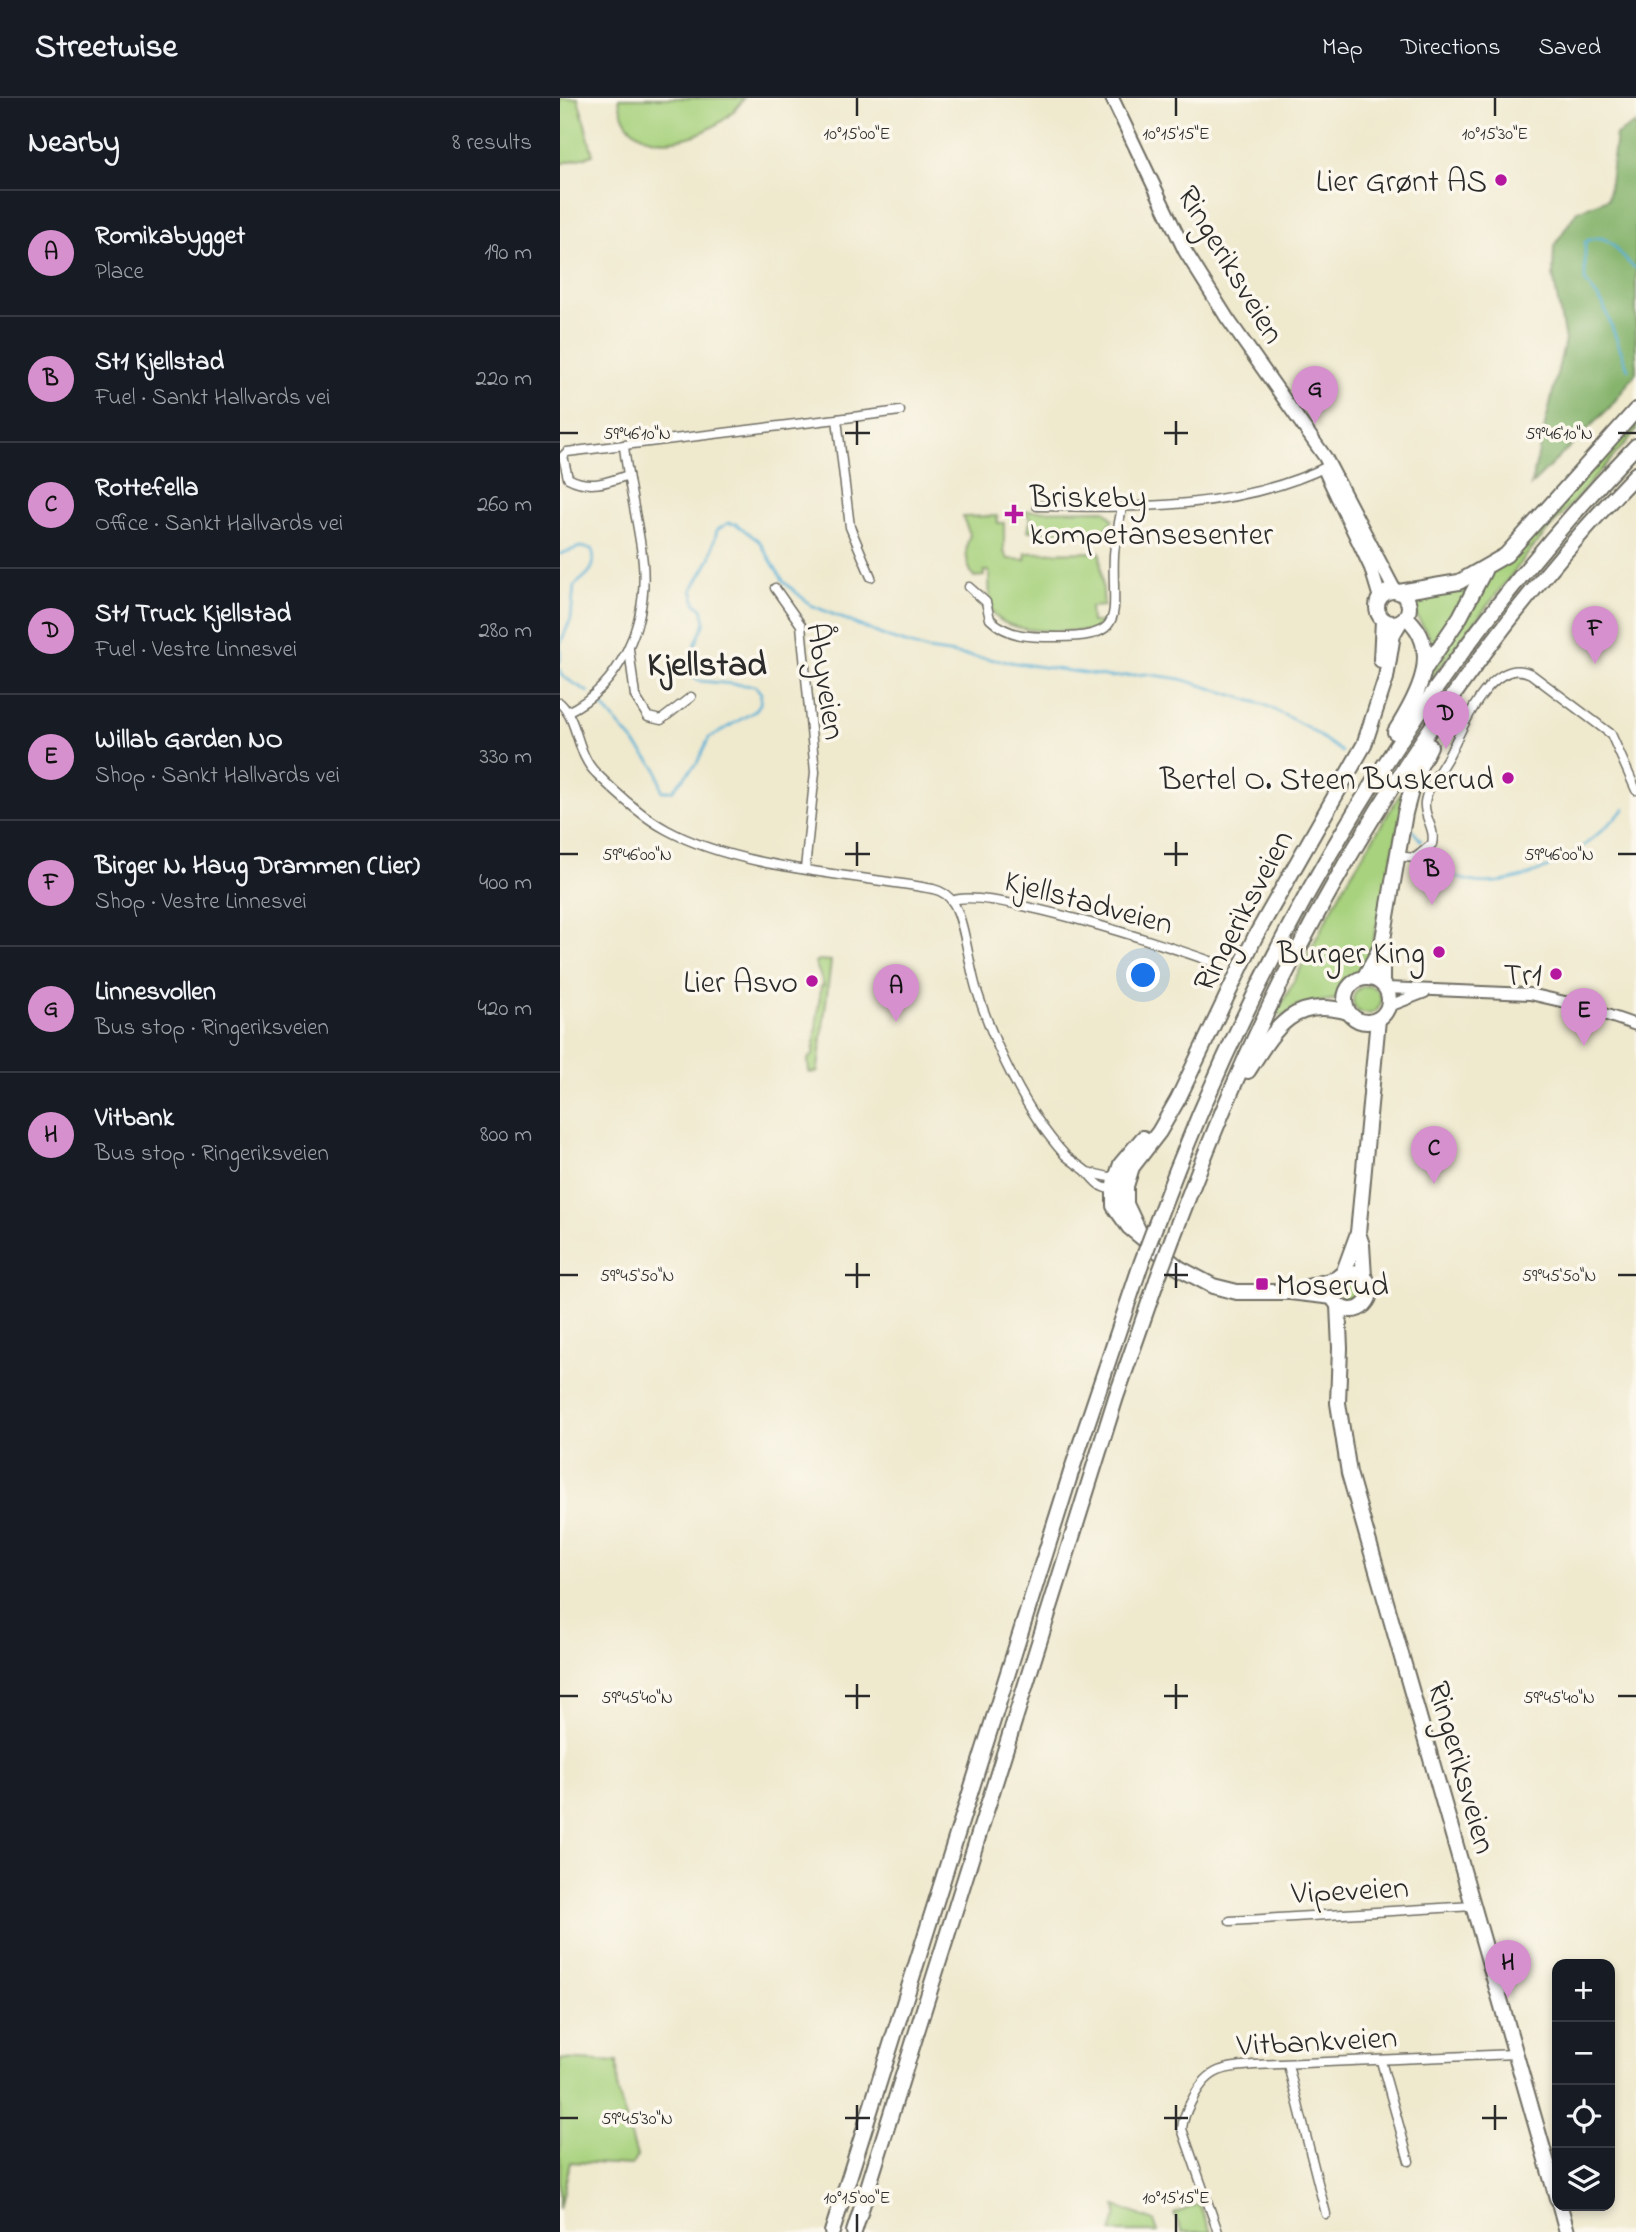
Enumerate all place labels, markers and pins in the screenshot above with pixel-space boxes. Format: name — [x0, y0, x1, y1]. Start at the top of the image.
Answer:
place label: Lier Grønt AS — [1316, 160, 1487, 207]
marker: Lier Grønt AS — [1493, 172, 1509, 188]
pin: G — [1292, 366, 1338, 424]
place label: Briskeby kompetansesenter — [1029, 476, 1273, 560]
marker: Briskeby kompetansesenter — [1004, 504, 1024, 524]
pin: F — [1572, 606, 1618, 664]
pin: D — [1423, 691, 1469, 749]
place label: Bertel O. Steen Buskerud — [1159, 758, 1494, 805]
marker: Bertel O. Steen Buskerud — [1500, 770, 1516, 786]
pin: B — [1409, 847, 1455, 905]
place label: Burger King — [1276, 932, 1425, 979]
marker: Burger King — [1431, 944, 1447, 960]
place label: Tr1 — [1504, 954, 1542, 1001]
place label: Lier Asvo — [683, 961, 798, 1008]
pin: A — [873, 964, 919, 1022]
marker: Tr1 — [1548, 966, 1564, 982]
marker: Lier Asvo — [804, 973, 820, 989]
pin: E — [1561, 988, 1607, 1046]
pin: C — [1411, 1126, 1457, 1184]
place label: Moserud — [1276, 1264, 1389, 1311]
marker: Moserud — [1254, 1276, 1270, 1292]
pin: H — [1485, 1940, 1531, 1998]

